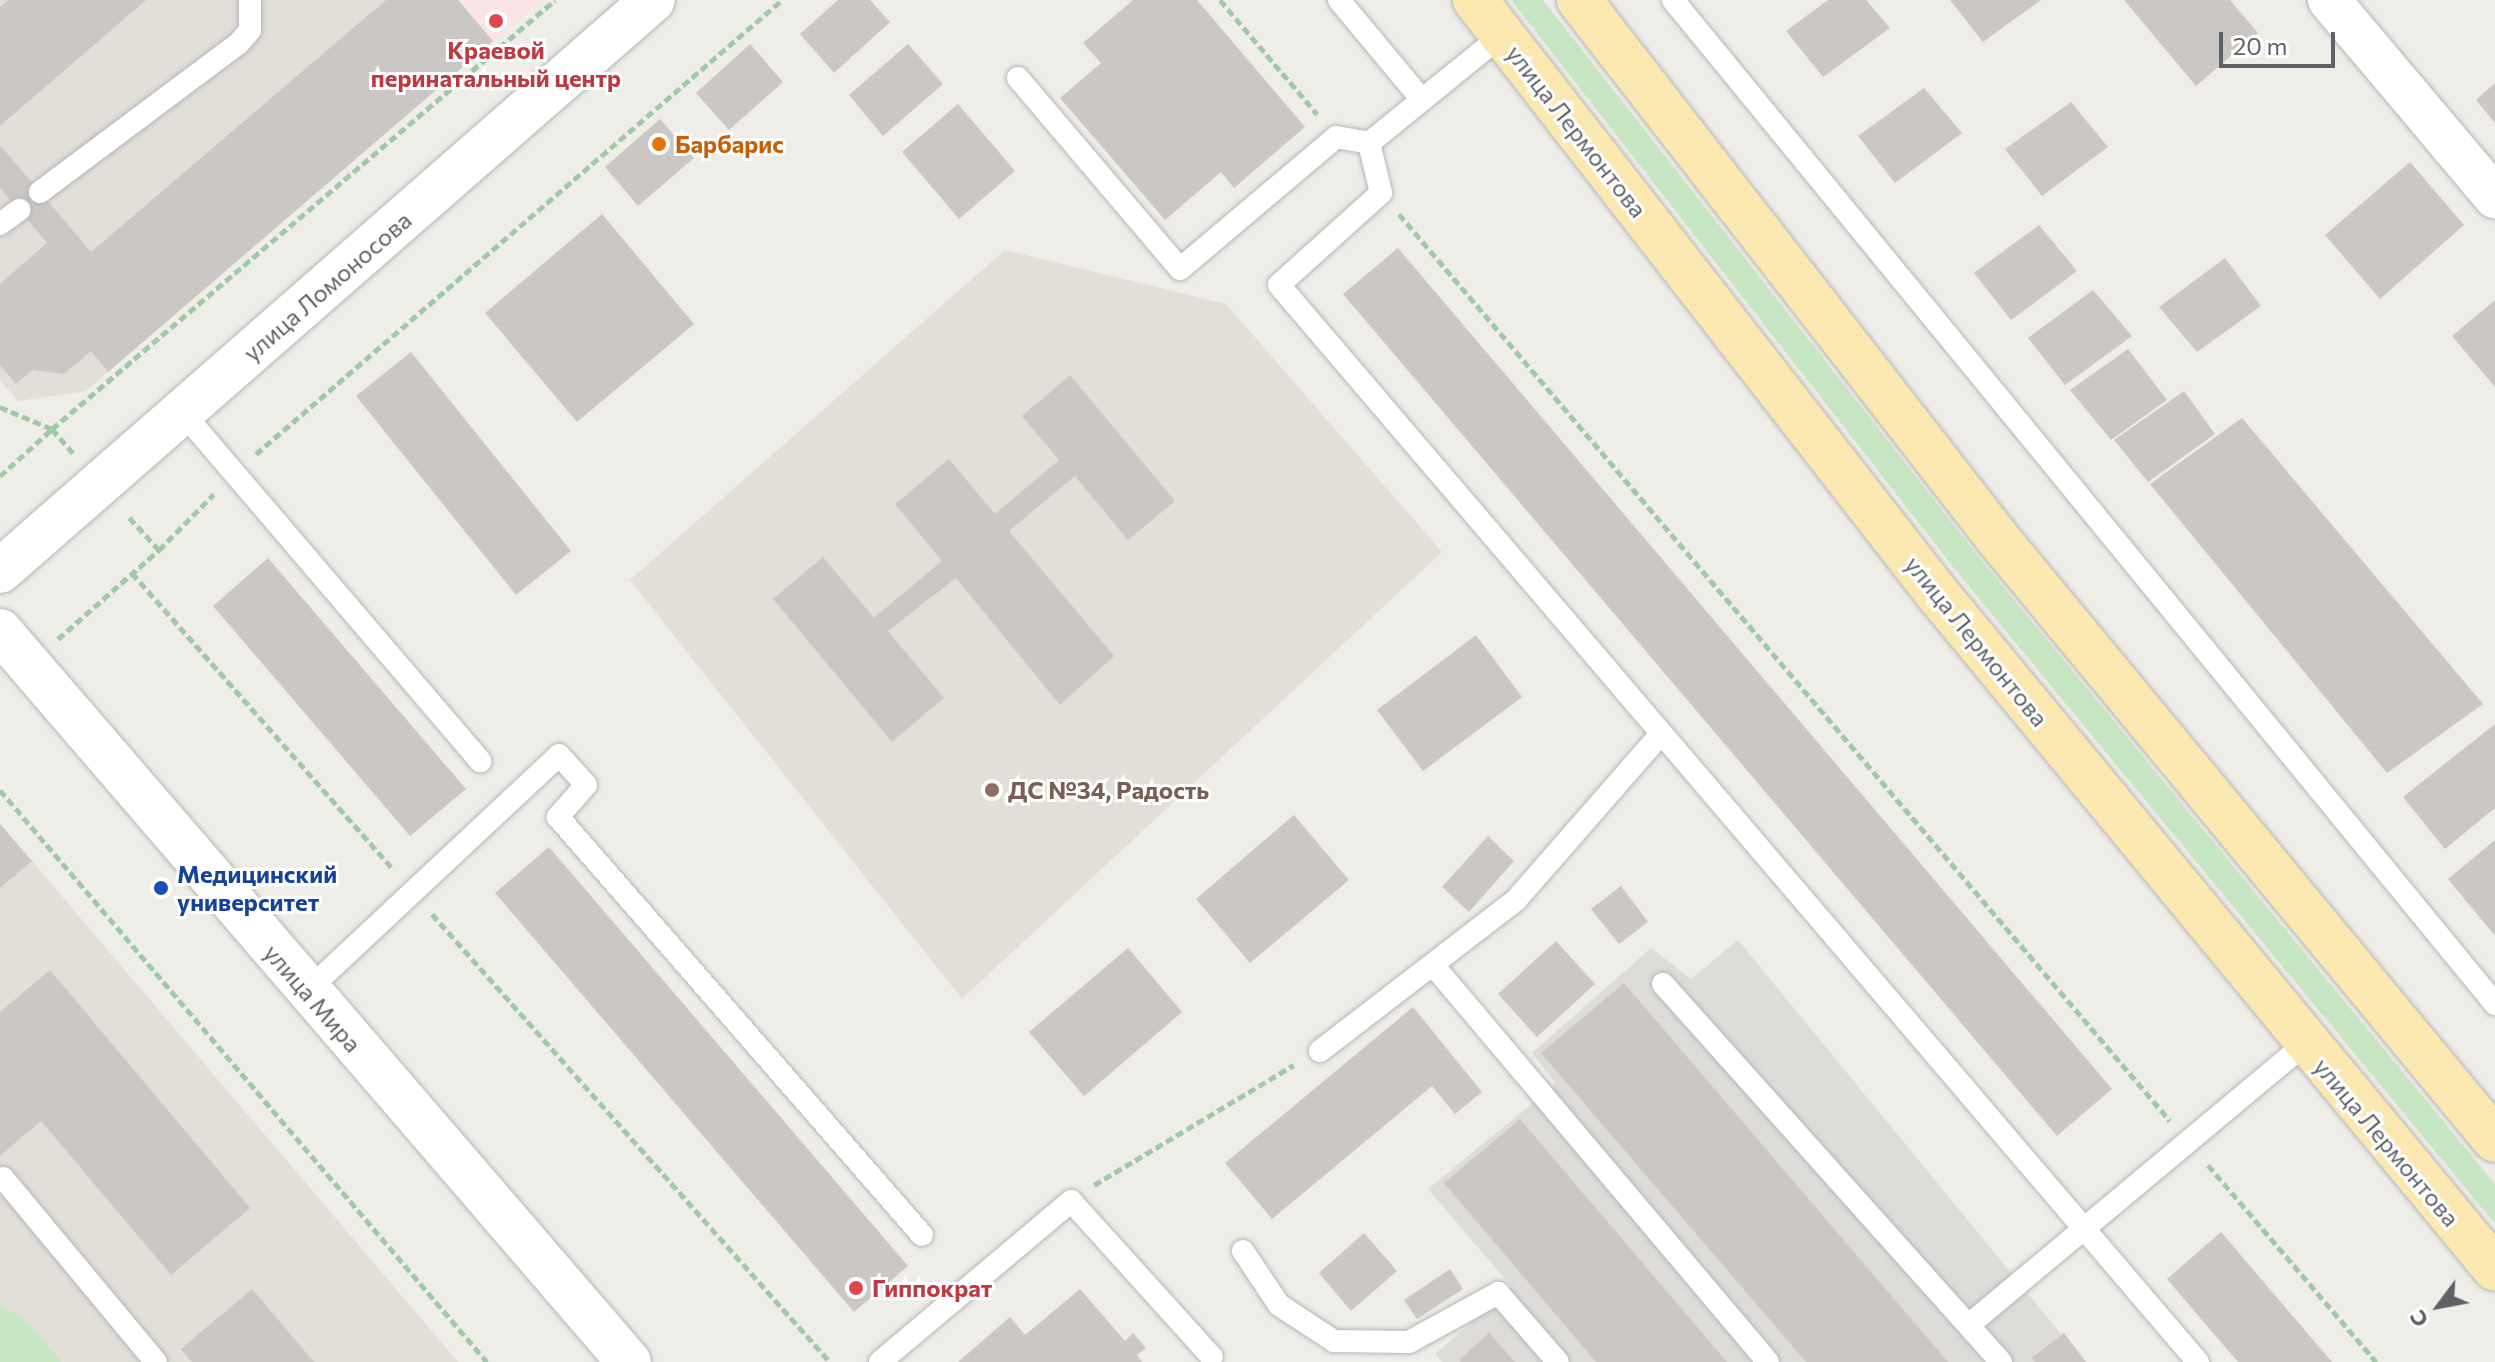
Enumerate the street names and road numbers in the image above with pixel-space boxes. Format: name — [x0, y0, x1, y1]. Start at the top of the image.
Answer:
street label: улица Лермонтова — [1501, 39, 1653, 223]
street label: улица Ломоносова — [237, 205, 417, 367]
street label: улица Лермонтова — [1900, 550, 2054, 732]
street label: улица Мира — [258, 938, 368, 1058]
street label: улица Лермонтова — [2308, 1052, 2466, 1232]

